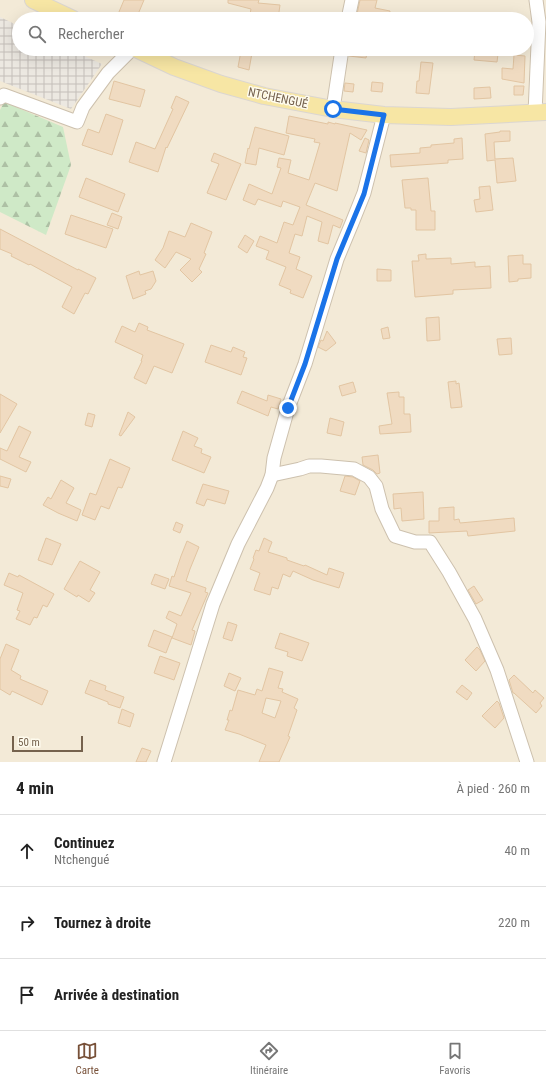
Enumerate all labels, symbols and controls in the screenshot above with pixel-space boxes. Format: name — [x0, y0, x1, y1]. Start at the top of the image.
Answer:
search box — [12, 12, 534, 56]
icon: search — [26, 23, 48, 45]
text: Rechercher — [58, 25, 124, 43]
street label: NTCHENGUÉ — [247, 84, 309, 111]
route start — [324, 100, 342, 118]
route end — [279, 399, 297, 417]
scale bar — [12, 734, 83, 753]
text: 50 m — [18, 736, 40, 749]
text: 4 min — [16, 778, 54, 798]
text: À pied · 260 m — [456, 781, 530, 796]
text: Continuez — [54, 834, 115, 852]
icon: ahead — [16, 840, 38, 862]
text: 40 m — [504, 843, 530, 858]
text: Ntchengué — [54, 852, 109, 867]
icon: right — [16, 912, 38, 934]
text: Tournez à droite — [54, 914, 151, 932]
text: 220 m — [498, 915, 530, 930]
icon: arrive — [16, 984, 38, 1006]
text: Arrivée à destination — [54, 986, 179, 1004]
tab: Carte — [75, 1040, 99, 1077]
tab: Itinéraire — [250, 1040, 288, 1077]
tab: Favoris — [439, 1040, 471, 1077]

